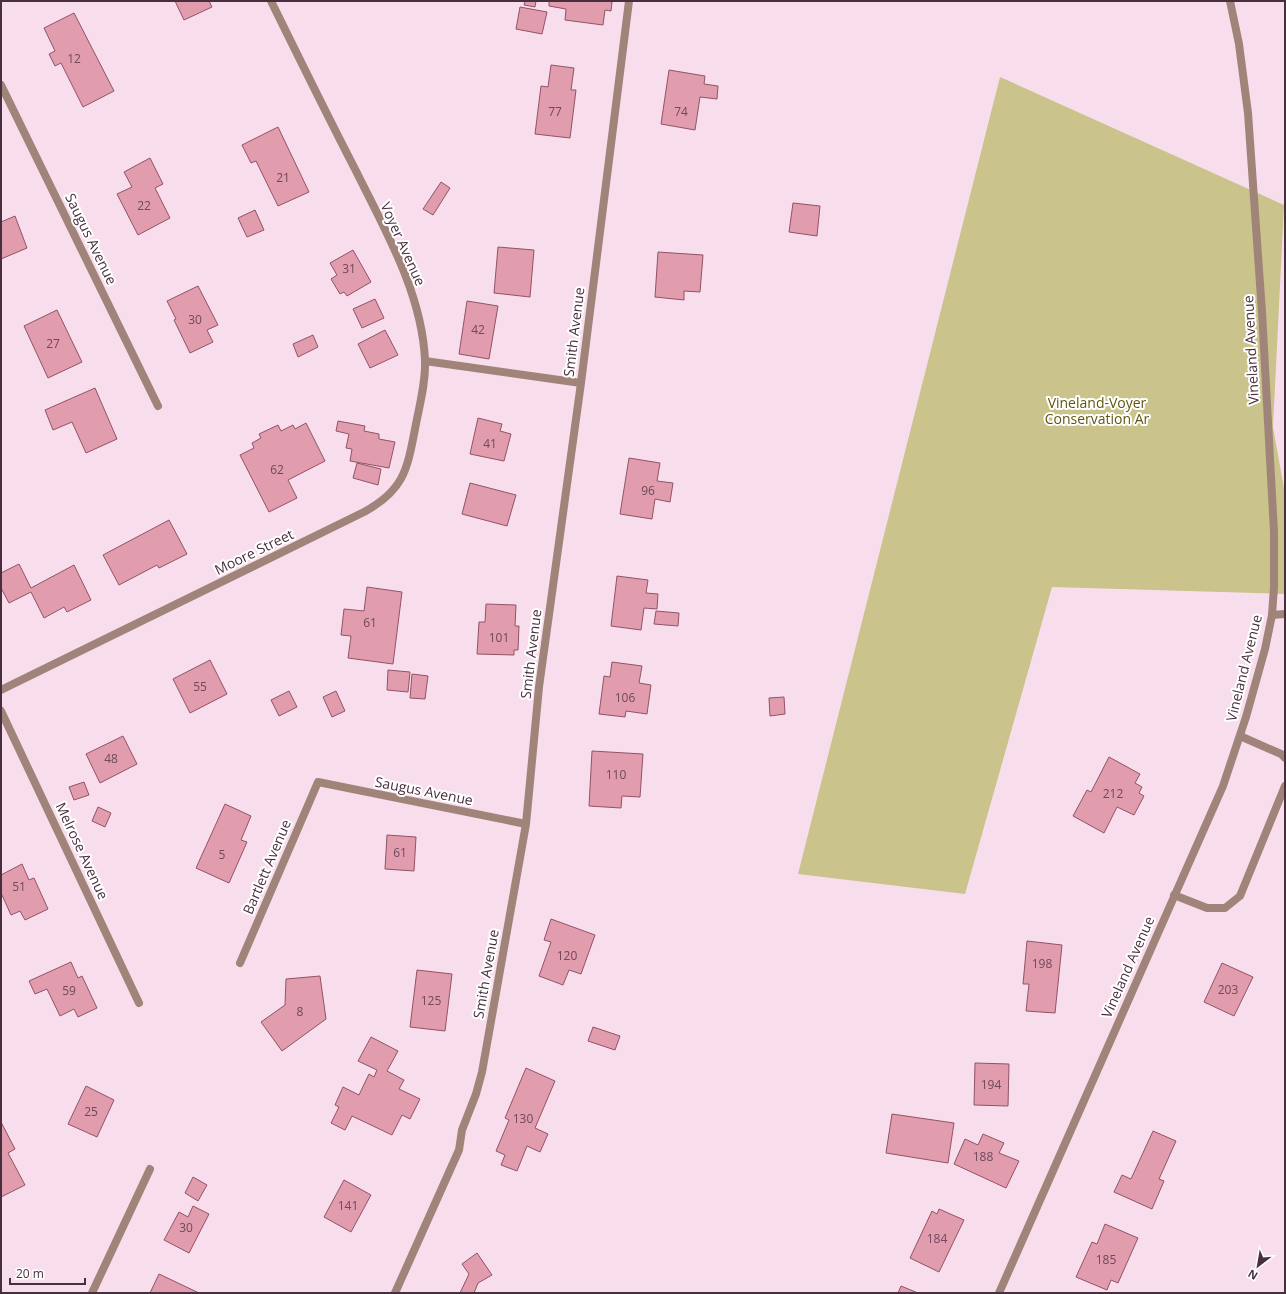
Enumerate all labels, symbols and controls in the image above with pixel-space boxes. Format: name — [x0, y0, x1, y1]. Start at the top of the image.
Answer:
house number: 12 — [67, 50, 81, 67]
house number: 77 — [548, 103, 562, 120]
house number: 74 — [674, 103, 688, 120]
house number: 21 — [276, 169, 290, 186]
street label: Saugus Avenue — [61, 190, 122, 288]
house number: 22 — [137, 197, 151, 214]
street label: Voyer Avenue — [377, 199, 430, 289]
house number: 31 — [342, 260, 356, 277]
street label: Smith Avenue — [559, 286, 588, 378]
street label: Vineland Avenue — [1238, 295, 1263, 405]
house number: 30 — [188, 311, 202, 328]
house number: 42 — [471, 321, 485, 338]
house number: 27 — [46, 335, 60, 352]
park label: Vineland-Voyer Conservation Ar — [1045, 393, 1150, 428]
house number: 41 — [483, 435, 497, 452]
house number: 62 — [270, 461, 284, 478]
house number: 96 — [641, 482, 655, 499]
street label: Moore Street — [211, 524, 296, 579]
street label: Smith Avenue — [516, 608, 545, 700]
street label: Vineland Avenue — [1221, 612, 1266, 723]
house number: 61 — [363, 614, 377, 631]
house number: 101 — [489, 629, 509, 646]
house number: 55 — [193, 678, 207, 695]
house number: 106 — [615, 689, 635, 706]
house number: 48 — [104, 750, 118, 767]
house number: 110 — [606, 766, 626, 783]
street label: Saugus Avenue — [374, 772, 475, 809]
house number: 212 — [1103, 785, 1123, 802]
street label: Melrose Avenue — [52, 799, 113, 903]
street label: Bartlett Avenue — [238, 816, 295, 917]
house number: 61 — [393, 844, 407, 861]
house number: 5 — [219, 846, 226, 863]
house number: 51 — [12, 878, 26, 895]
street label: Vineland Avenue — [1097, 913, 1158, 1021]
street label: Smith Avenue — [468, 928, 503, 1020]
house number: 120 — [557, 947, 577, 964]
house number: 198 — [1032, 955, 1052, 972]
house number: 203 — [1218, 981, 1238, 998]
house number: 59 — [62, 982, 76, 999]
house number: 125 — [421, 992, 441, 1009]
house number: 8 — [297, 1003, 304, 1020]
house number: 194 — [981, 1076, 1001, 1093]
house number: 25 — [84, 1103, 98, 1120]
house number: 130 — [513, 1110, 533, 1127]
house number: 188 — [973, 1148, 993, 1165]
house number: 141 — [338, 1197, 358, 1214]
house number: 30 — [179, 1219, 193, 1236]
house number: 184 — [927, 1230, 947, 1247]
north arrow — [1238, 1246, 1278, 1286]
house number: 185 — [1096, 1251, 1116, 1268]
scale bar — [10, 1260, 85, 1286]
text: 20 m — [16, 1265, 44, 1282]
text: N — [1245, 1266, 1260, 1284]

